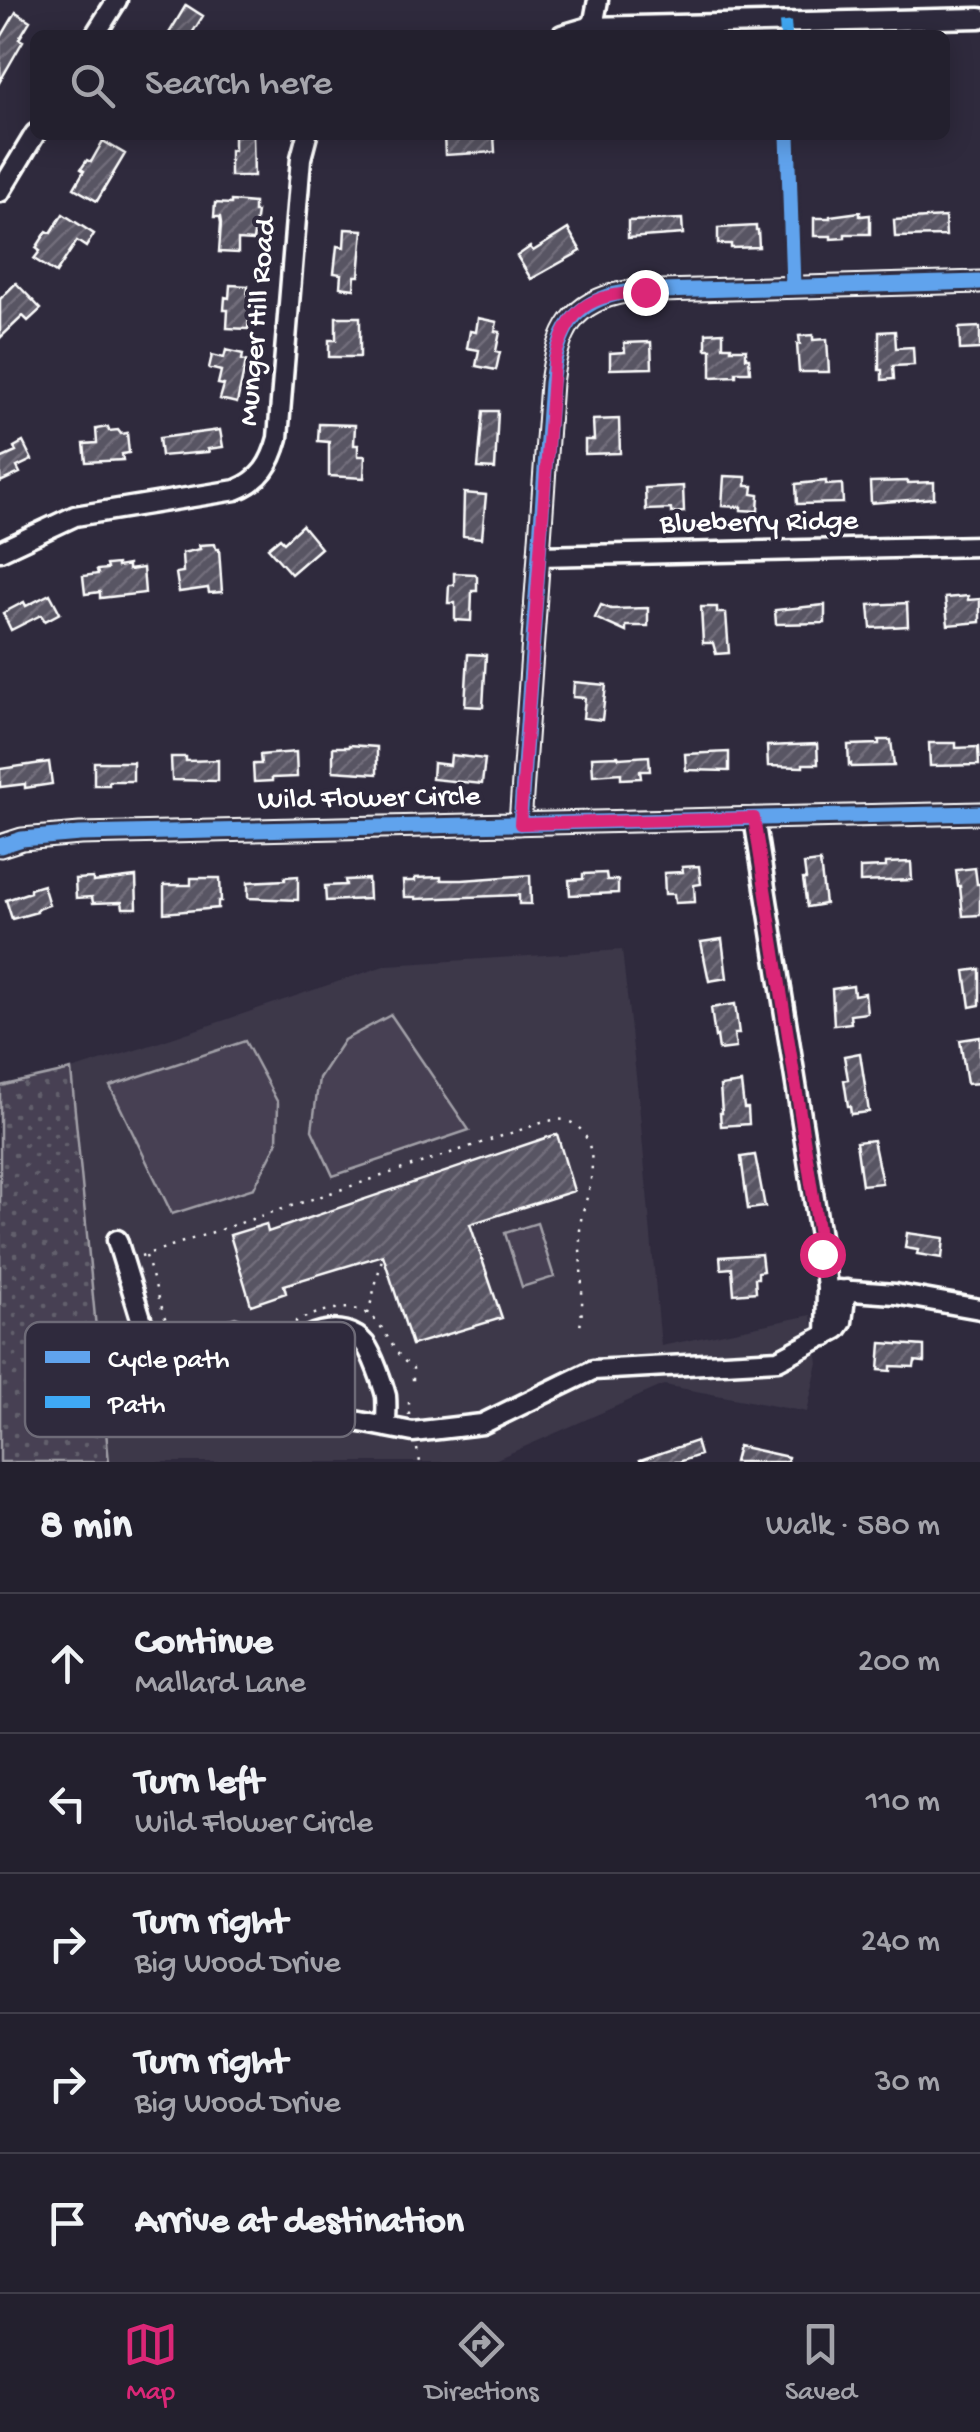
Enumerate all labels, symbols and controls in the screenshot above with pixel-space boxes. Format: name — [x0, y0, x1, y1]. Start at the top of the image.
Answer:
search box — [30, 30, 950, 140]
icon: search — [65, 58, 120, 113]
text: Search here — [145, 63, 332, 107]
street label: Munger Hill Road — [232, 214, 286, 428]
route end — [623, 270, 669, 316]
street label: Blueberry Ridge — [659, 505, 859, 543]
street label: Wild Flower Circle — [257, 781, 481, 819]
route start — [800, 1232, 846, 1278]
legend — [25, 1322, 355, 1437]
text: Cycle path — [108, 1345, 230, 1378]
text: Path — [107, 1390, 165, 1423]
text: 8 min — [40, 1503, 132, 1552]
text: Walk · 580 m — [766, 1508, 940, 1546]
text: Continue — [135, 1622, 273, 1666]
icon: ahead — [40, 1636, 95, 1691]
text: 200 m — [858, 1644, 940, 1682]
text: Mallard Lane — [135, 1666, 306, 1704]
text: Turn left — [135, 1762, 263, 1806]
icon: left — [40, 1776, 95, 1831]
text: 110 m — [866, 1784, 940, 1822]
text: Wild Flower Circle — [135, 1806, 373, 1844]
text: Turn right — [135, 1902, 287, 1946]
icon: right — [40, 1916, 95, 1971]
text: 240 m — [861, 1924, 940, 1962]
text: Big Wood Drive — [135, 1946, 341, 1984]
text: Turn right — [135, 2042, 287, 2086]
icon: right — [40, 2056, 95, 2111]
text: 30 m — [875, 2064, 940, 2102]
text: Big Wood Drive — [135, 2086, 341, 2124]
icon: arrive — [40, 2196, 95, 2251]
text: Arrive at destination — [135, 2201, 464, 2245]
tab: Map — [123, 2317, 178, 2410]
tab: Directions — [425, 2317, 539, 2410]
tab: Saved — [785, 2317, 857, 2410]

